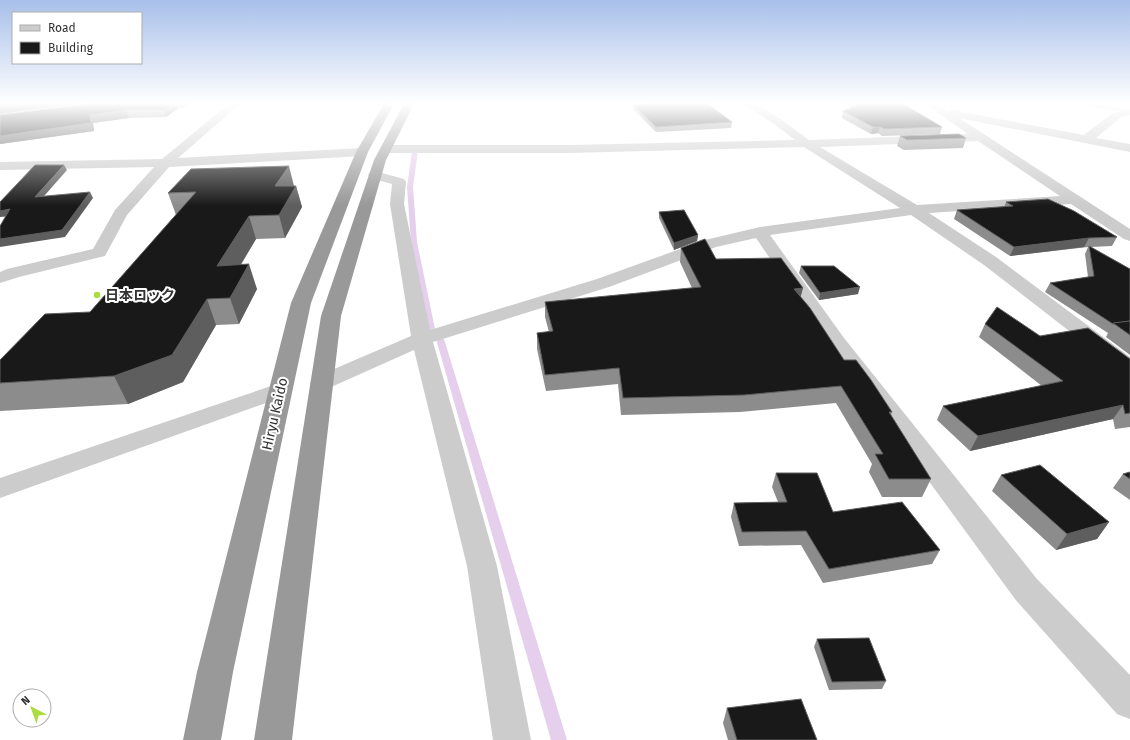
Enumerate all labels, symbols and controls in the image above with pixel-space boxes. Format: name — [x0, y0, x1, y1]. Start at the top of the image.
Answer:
legend — [12, 12, 142, 64]
text: Road — [48, 21, 76, 35]
text: Building — [48, 41, 94, 55]
place label: 日本ロック — [105, 287, 175, 304]
marker: 日本ロック — [92, 290, 102, 300]
street label: Hiryu Kaido — [258, 376, 292, 452]
north arrow — [12, 688, 52, 728]
text: N — [19, 694, 33, 708]

